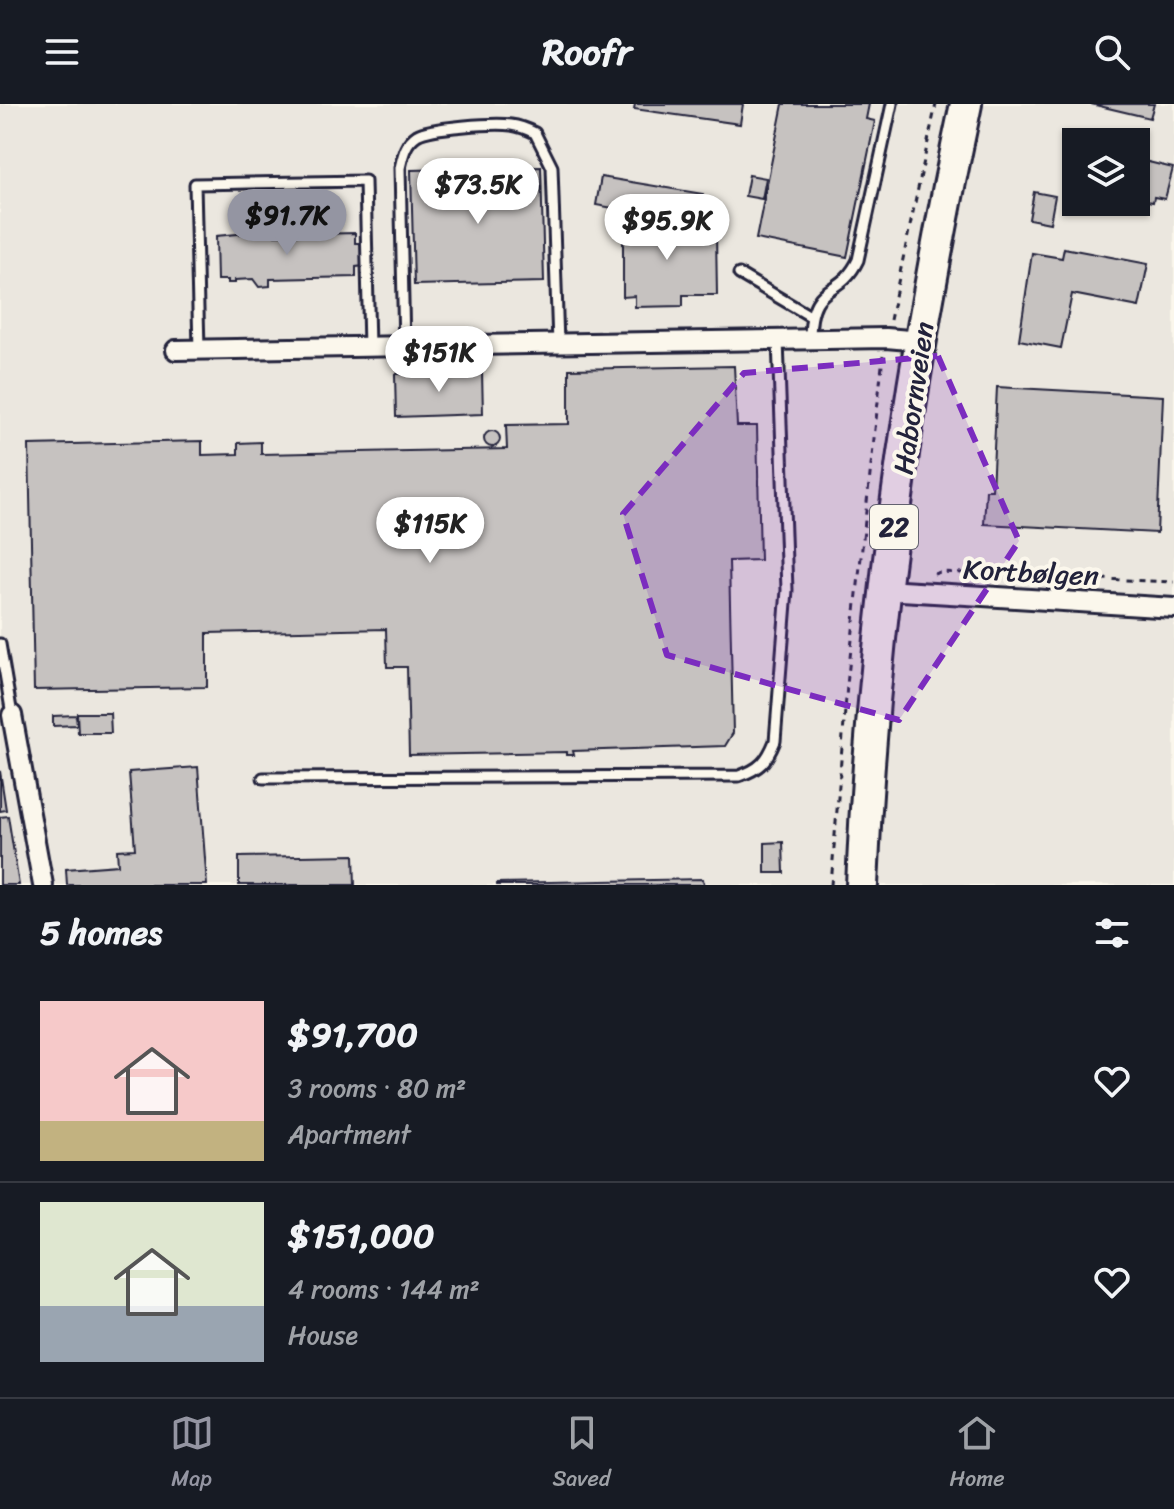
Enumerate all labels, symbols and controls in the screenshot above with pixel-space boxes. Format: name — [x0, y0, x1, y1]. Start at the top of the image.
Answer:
text: Roofr — [542, 20, 632, 84]
icon: menu — [40, 30, 84, 74]
icon: search — [1090, 30, 1134, 74]
map controls — [1062, 128, 1150, 216]
button: layers — [1062, 128, 1150, 216]
pin: $73.5K — [413, 158, 543, 226]
text: $73.5K — [435, 161, 521, 207]
pin: $91.7K — [222, 189, 352, 257]
text: $91.7K — [245, 192, 329, 238]
pin: $95.9K — [602, 194, 732, 262]
text: $95.9K — [623, 197, 711, 243]
street label: Habornveien — [879, 318, 948, 478]
pin: $151K — [383, 326, 495, 394]
text: $151K — [403, 329, 475, 375]
pin: $115K — [374, 497, 486, 565]
text: $115K — [394, 500, 466, 546]
road number: 22 — [870, 505, 918, 549]
street label: Kortbølgen — [962, 544, 1100, 601]
text: 5 homes — [40, 903, 162, 963]
icon: filters — [1090, 911, 1134, 955]
text: $91,700 — [288, 1005, 418, 1065]
icon: home — [104, 1033, 200, 1129]
icon: heart — [1090, 1059, 1134, 1103]
text: 3 rooms · 80 m² — [288, 1065, 466, 1111]
text: Apartment — [288, 1111, 411, 1157]
text: $151,000 — [288, 1206, 434, 1266]
icon: home — [104, 1234, 200, 1330]
icon: heart — [1090, 1260, 1134, 1304]
text: 4 rooms · 144 m² — [288, 1266, 480, 1312]
text: House — [288, 1312, 358, 1358]
tab: Map — [170, 1411, 214, 1498]
tab: Saved — [553, 1411, 611, 1498]
tab: Home — [950, 1411, 1004, 1498]

